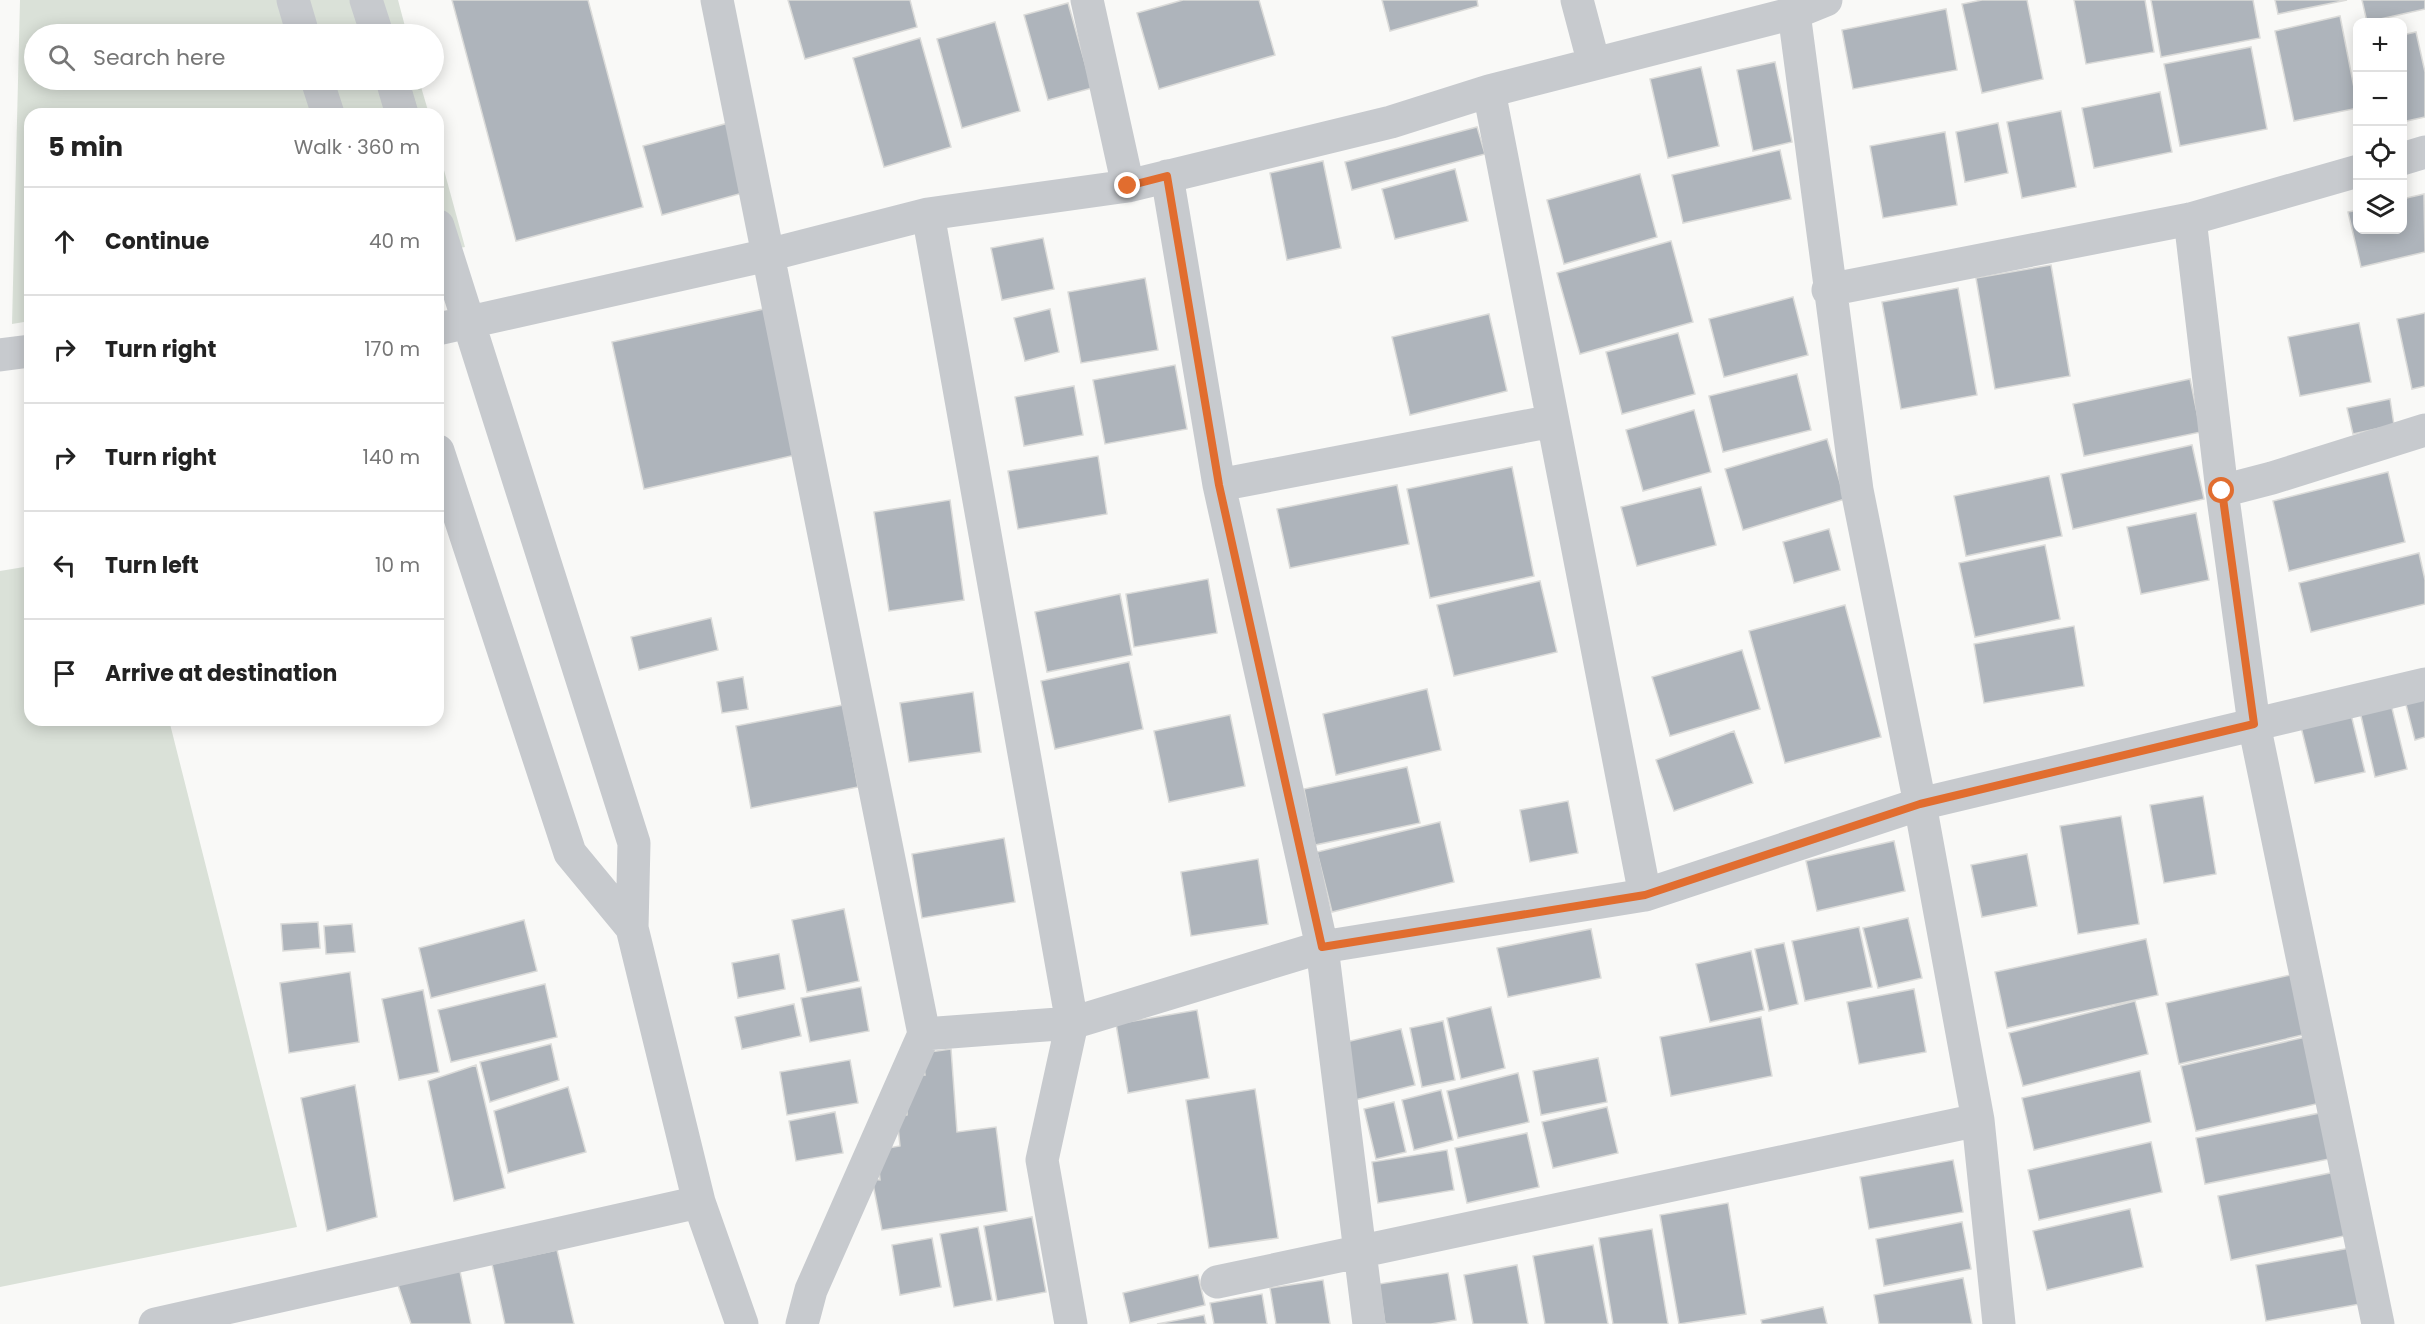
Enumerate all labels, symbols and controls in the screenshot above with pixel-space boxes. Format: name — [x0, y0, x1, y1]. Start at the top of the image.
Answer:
map controls — [2353, 18, 2407, 234]
button: + — [2353, 18, 2407, 72]
search box — [24, 24, 444, 90]
icon: search — [45, 41, 78, 74]
text: Search here — [93, 42, 226, 73]
button: − — [2353, 72, 2407, 126]
button: locate — [2353, 126, 2407, 180]
text: 5 min — [48, 129, 123, 165]
text: Walk · 360 m — [294, 133, 420, 161]
route end — [1114, 172, 1140, 198]
button: layers — [2353, 180, 2407, 234]
icon: ahead — [48, 225, 81, 258]
text: Continue — [105, 226, 209, 257]
text: 40 m — [369, 227, 420, 255]
icon: right — [48, 333, 81, 366]
text: Turn right — [105, 334, 216, 365]
text: 170 m — [364, 335, 420, 363]
icon: right — [48, 441, 81, 474]
text: Turn right — [105, 442, 216, 473]
text: 140 m — [363, 443, 420, 471]
route start — [2208, 477, 2234, 503]
icon: left — [48, 549, 81, 582]
text: Turn left — [105, 550, 199, 581]
text: 10 m — [375, 551, 420, 579]
icon: arrive — [48, 657, 81, 690]
text: Arrive at destination — [105, 658, 337, 689]

